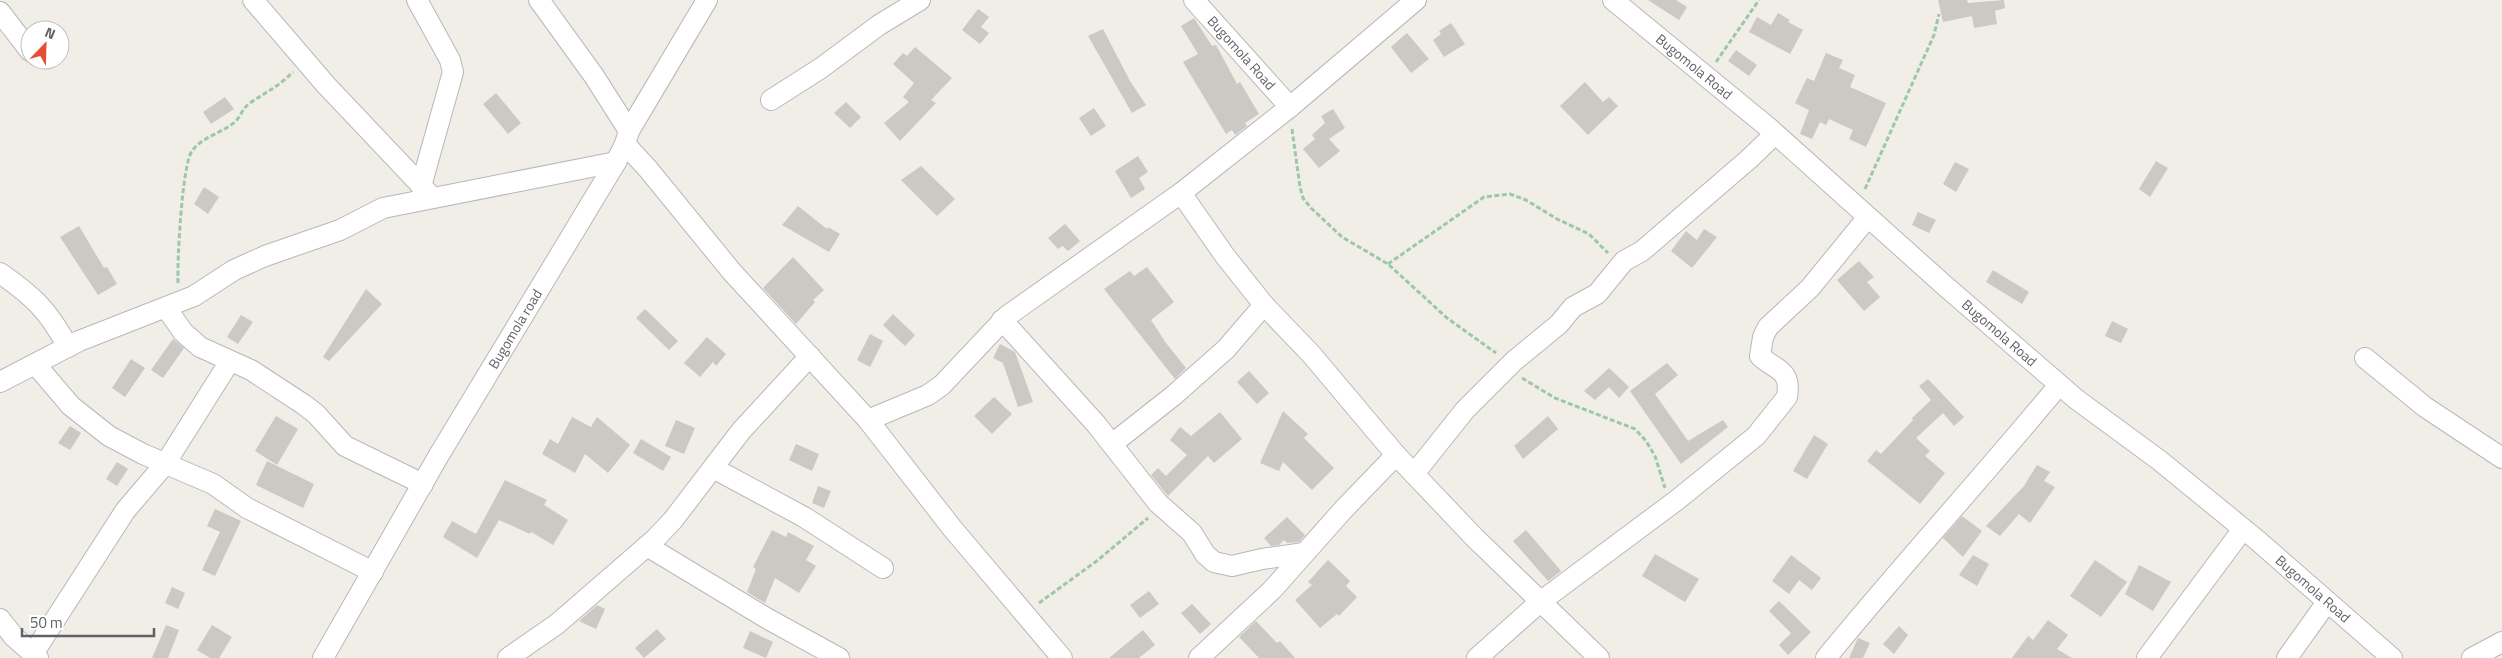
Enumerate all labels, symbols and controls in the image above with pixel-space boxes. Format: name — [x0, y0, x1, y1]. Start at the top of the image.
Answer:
street label: Bugomola Road — [1203, 11, 1281, 94]
north arrow — [20, 20, 70, 70]
text: N — [42, 21, 59, 44]
street label: Bugomola Road — [1652, 28, 1737, 104]
street label: Bugomola road — [483, 285, 547, 373]
street label: Bugomola Road — [1957, 294, 2042, 371]
street label: Bugomola Road — [2271, 550, 2355, 627]
scale bar — [22, 606, 155, 638]
text: 50 m — [30, 611, 63, 634]

